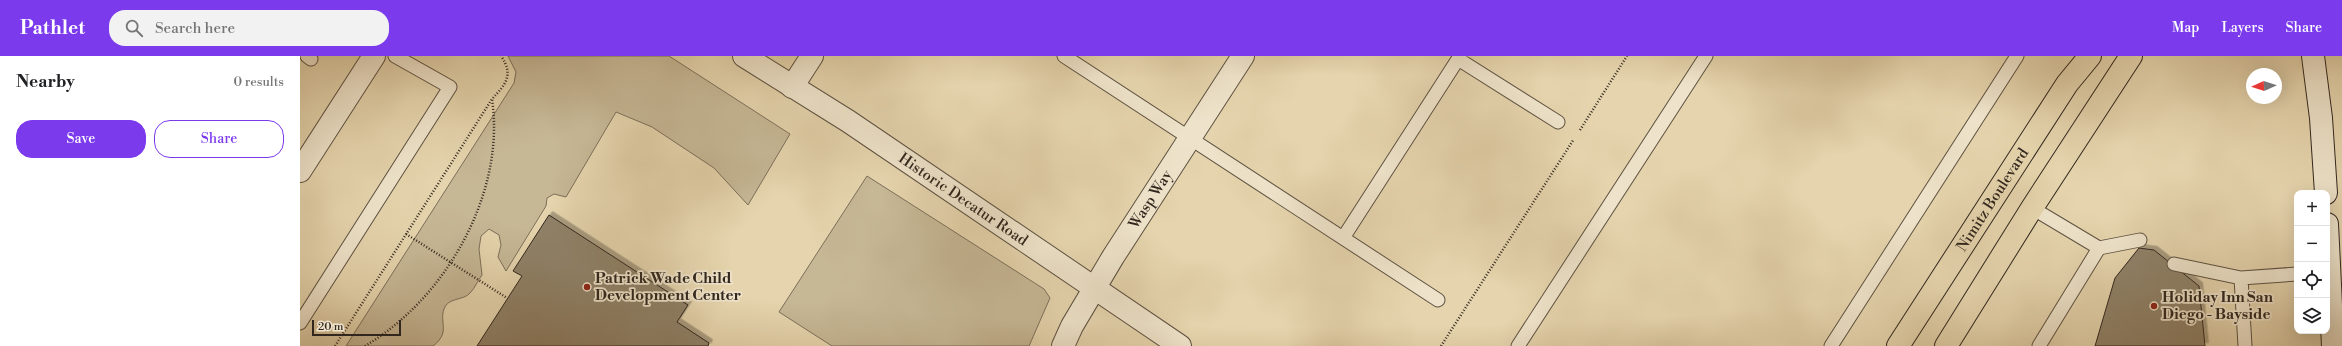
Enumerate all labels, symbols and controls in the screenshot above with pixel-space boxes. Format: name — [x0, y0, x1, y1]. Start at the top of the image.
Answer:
search box — [109, 10, 389, 46]
text: Pathlet — [20, 16, 85, 40]
icon: search — [123, 17, 145, 39]
text: Search here — [155, 19, 235, 38]
text: Map — [2172, 19, 2199, 37]
text: Layers — [2221, 19, 2264, 37]
text: Share — [2286, 19, 2322, 37]
north arrow — [2246, 68, 2282, 104]
text: Nearby — [16, 71, 75, 93]
text: 0 results — [233, 74, 284, 90]
button: Save — [16, 120, 146, 158]
button: Share — [154, 120, 284, 158]
street label: Nimitz Boulevard — [1952, 144, 2033, 255]
street label: Historic Decatur Road — [895, 149, 1032, 250]
street label: Wasp Way — [1124, 166, 1177, 233]
map controls — [2294, 190, 2330, 334]
button: + — [2294, 190, 2330, 226]
button: − — [2294, 226, 2330, 262]
button: locate — [2294, 262, 2330, 298]
place label: Patrick Wade Child Development Center — [595, 269, 741, 305]
marker: Patrick Wade Child Development Center — [582, 282, 592, 292]
place label: Holiday Inn San Diego - Bayside — [2162, 288, 2274, 324]
button: layers — [2294, 298, 2330, 334]
marker: Holiday Inn San Diego - Bayside — [2149, 301, 2159, 311]
scale bar — [312, 318, 401, 337]
text: 20 m — [318, 320, 343, 334]

